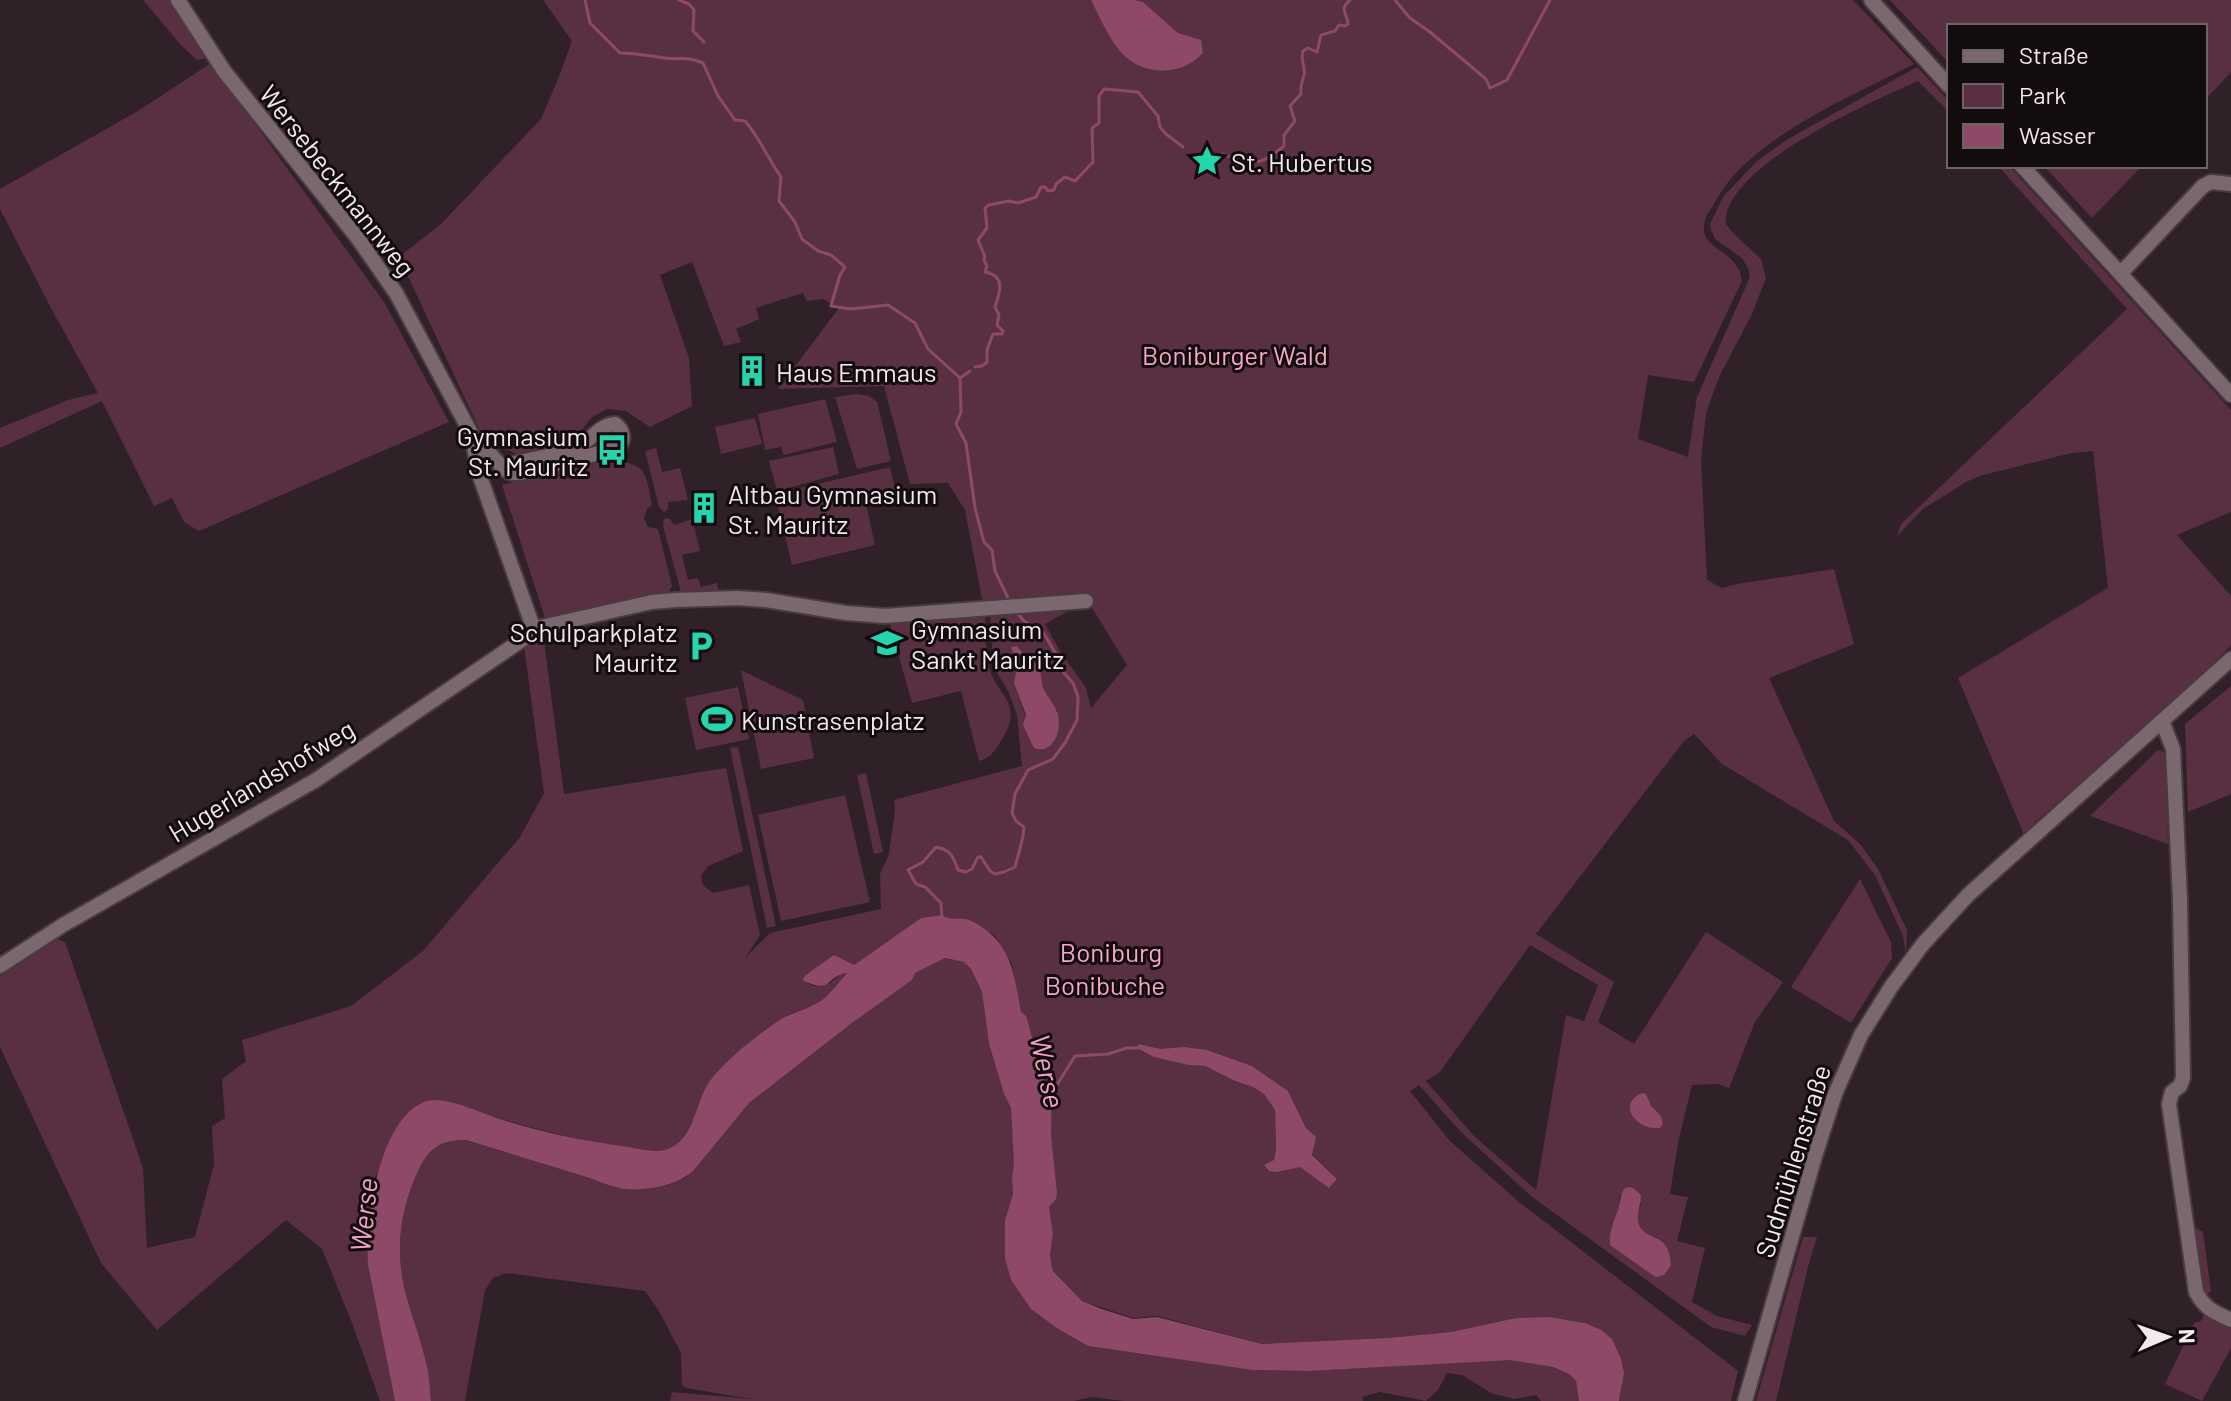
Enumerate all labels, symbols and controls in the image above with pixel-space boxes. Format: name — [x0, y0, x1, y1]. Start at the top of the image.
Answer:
legend — [1947, 24, 2207, 168]
text: Straße — [2019, 40, 2089, 69]
street label: Wersebeckmannweg — [254, 78, 422, 282]
text: Park — [2019, 80, 2066, 109]
text: Wasser — [2019, 120, 2096, 149]
place icon: St. Hubertus — [1190, 144, 1224, 178]
place label: St. Hubertus — [1231, 146, 1373, 177]
park label: Boniburger Wald — [1142, 339, 1328, 370]
building icon: Haus Emmaus — [735, 354, 769, 388]
place label: Haus Emmaus — [776, 356, 936, 387]
place label: Gymnasium St. Mauritz — [457, 420, 588, 481]
bus stop icon: Gymnasium St. Mauritz — [595, 433, 629, 467]
place label: Altbau Gymnasium St. Mauritz — [728, 478, 937, 539]
building icon: Altbau Gymnasium St. Mauritz — [687, 491, 721, 525]
place label: Gymnasium Sankt Mauritz — [911, 613, 1064, 674]
place label: Schulparkplatz Mauritz — [510, 616, 677, 677]
school or university icon: Gymnasium Sankt Mauritz — [870, 626, 904, 660]
parking icon: Schulparkplatz Mauritz — [684, 629, 718, 663]
sports icon: Kunstrasenplatz — [700, 702, 734, 736]
place label: Kunstrasenplatz — [741, 704, 924, 735]
street label: Hugerlandshofweg — [163, 712, 359, 848]
park label: Boniburg — [1060, 936, 1162, 967]
park label: Bonibuche — [1045, 969, 1165, 1000]
water label: Werse — [1024, 1031, 1072, 1111]
street label: Sudmühlenstraße — [1748, 1061, 1836, 1261]
water label: Werse — [342, 1176, 384, 1254]
north arrow — [2127, 1297, 2207, 1377]
text: N — [2175, 1328, 2201, 1344]

